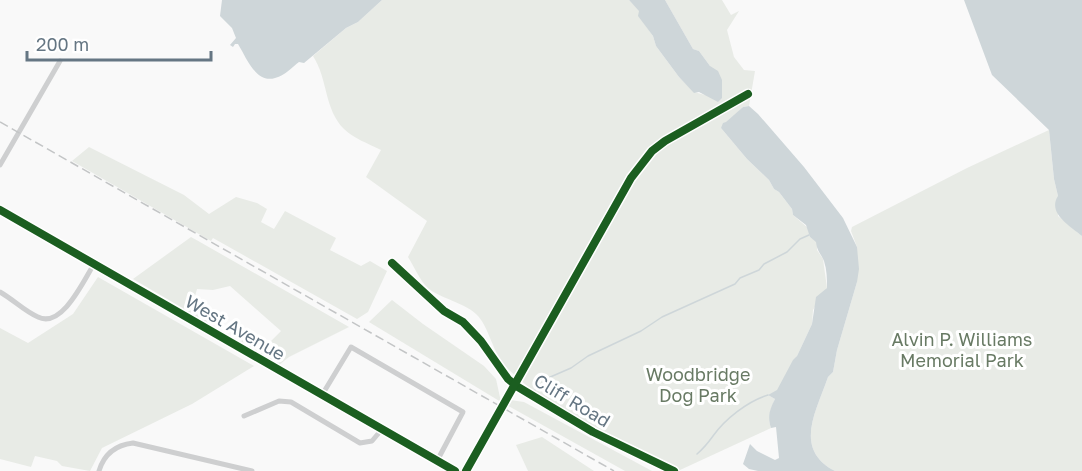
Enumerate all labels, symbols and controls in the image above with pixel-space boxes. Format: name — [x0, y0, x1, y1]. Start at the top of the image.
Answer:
scale bar — [27, 24, 212, 62]
text: 200 m — [36, 33, 89, 55]
street label: West Avenue — [182, 290, 289, 365]
park label: Alvin P. Williams Memorial Park — [892, 328, 1032, 371]
park label: Woodbridge Dog Park — [646, 363, 750, 406]
street label: Cliff Road — [531, 369, 615, 431]

